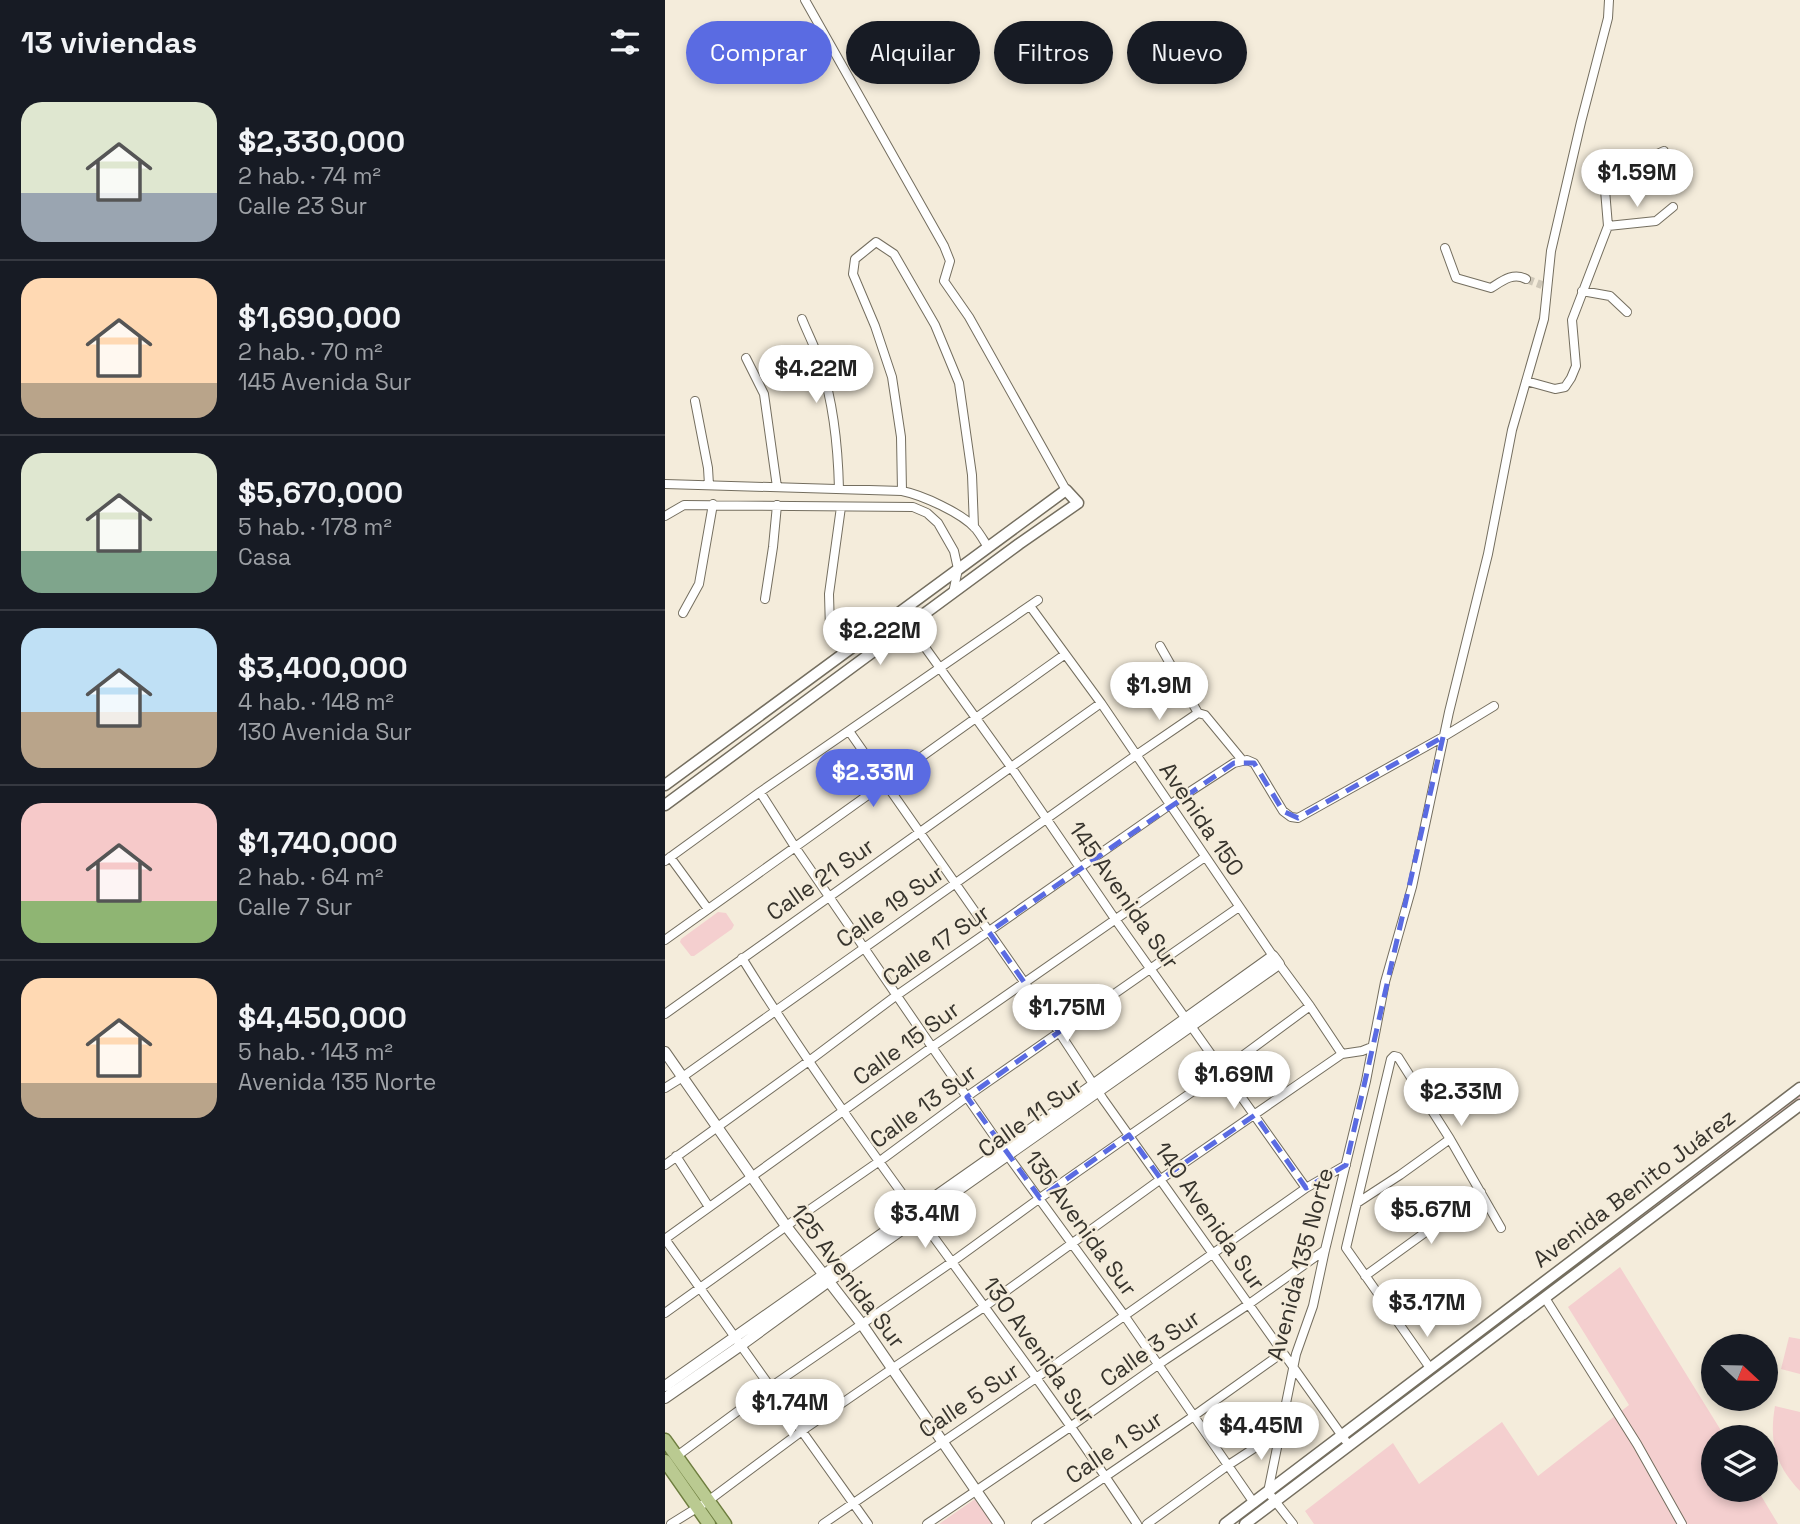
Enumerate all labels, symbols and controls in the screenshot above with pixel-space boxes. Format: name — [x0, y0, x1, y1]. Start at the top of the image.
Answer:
chip: Comprar — [686, 21, 832, 84]
chip: Alquilar — [846, 21, 980, 84]
chip: Filtros — [994, 21, 1113, 84]
chip: Nuevo — [1127, 21, 1247, 84]
text: 13 viviendas — [21, 23, 197, 62]
icon: filters — [606, 23, 644, 61]
text: $2,330,000 — [238, 122, 405, 161]
icon: home — [77, 130, 161, 214]
pin: $1.59M — [1580, 150, 1694, 209]
text: $1.59M — [1597, 157, 1677, 187]
text: 2 hab. · 74 m² — [238, 161, 381, 191]
text: Calle 23 Sur — [238, 191, 367, 221]
text: $1,690,000 — [238, 298, 401, 337]
icon: home — [77, 306, 161, 390]
text: 2 hab. · 70 m² — [238, 337, 383, 367]
pin: $4.22M — [759, 346, 873, 405]
text: $4.22M — [774, 353, 858, 383]
text: 145 Avenida Sur — [238, 367, 412, 397]
text: $5,670,000 — [238, 473, 403, 512]
icon: home — [77, 481, 161, 565]
text: 5 hab. · 178 m² — [238, 512, 392, 542]
text: Casa — [238, 542, 291, 572]
pin: $2.22M — [823, 608, 937, 667]
text: $2.22M — [839, 615, 921, 645]
text: $3,400,000 — [238, 648, 408, 687]
icon: home — [77, 656, 161, 740]
pin: $1.9M — [1110, 662, 1208, 722]
text: $1.9M — [1126, 670, 1192, 700]
text: 4 hab. · 148 m² — [238, 687, 394, 717]
text: 130 Avenida Sur — [238, 717, 412, 747]
pin: $2.33M — [816, 750, 930, 809]
street label: Avenida 150 — [1153, 756, 1251, 882]
text: $2.33M — [832, 757, 914, 787]
street label: 145 Avenida Sur — [1062, 815, 1186, 975]
text: $1,740,000 — [238, 823, 398, 862]
icon: home — [77, 831, 161, 915]
street label: Calle 21 Sur — [760, 831, 880, 927]
street label: Calle 19 Sur — [830, 858, 950, 954]
text: 2 hab. · 64 m² — [238, 862, 384, 892]
text: Calle 7 Sur — [238, 892, 353, 922]
street label: Calle 17 Sur — [877, 897, 995, 993]
pin: $1.75M — [1010, 984, 1124, 1044]
text: $1.75M — [1028, 992, 1106, 1022]
street label: Calle 15 Sur — [847, 994, 965, 1092]
text: $4,450,000 — [238, 998, 407, 1037]
icon: home — [77, 1006, 161, 1090]
text: 5 hab. · 143 m² — [238, 1037, 393, 1067]
pin: $1.69M — [1177, 1052, 1291, 1111]
street label: Calle 13 Sur — [864, 1057, 982, 1155]
text: $1.69M — [1194, 1059, 1274, 1089]
text: Avenida 135 Norte — [238, 1067, 436, 1097]
pin: $2.33M — [1404, 1068, 1518, 1128]
street label: Calle 11 Sur — [972, 1070, 1088, 1164]
text: $2.33M — [1420, 1076, 1502, 1106]
street label: Avenida Benito Juárez — [1527, 1102, 1741, 1274]
street label: 140 Avenida Sur — [1148, 1136, 1272, 1296]
street label: 135 Avenida Sur — [1018, 1144, 1144, 1302]
street label: Avenida 135 Norte — [1260, 1164, 1340, 1364]
pin: $5.67M — [1374, 1186, 1488, 1246]
pin: $3.4M — [876, 1190, 974, 1250]
text: $5.67M — [1390, 1194, 1472, 1224]
street label: 125 Avenida Sur — [784, 1198, 912, 1354]
text: $3.4M — [890, 1198, 960, 1228]
street label: 130 Avenida Sur — [976, 1271, 1102, 1429]
pin: $3.17M — [1370, 1280, 1484, 1339]
text: $3.17M — [1388, 1287, 1466, 1317]
street label: Calle 3 Sur — [1094, 1303, 1206, 1393]
north arrow — [1701, 1334, 1778, 1410]
map controls — [1701, 1334, 1778, 1502]
street label: Calle 5 Sur — [913, 1355, 1025, 1445]
pin: $1.74M — [733, 1380, 847, 1439]
text: $1.74M — [751, 1387, 829, 1417]
pin: $4.45M — [1204, 1402, 1318, 1462]
street label: Calle 1 Sur — [1060, 1403, 1168, 1491]
text: $4.45M — [1219, 1410, 1303, 1440]
button: layers — [1701, 1425, 1778, 1502]

